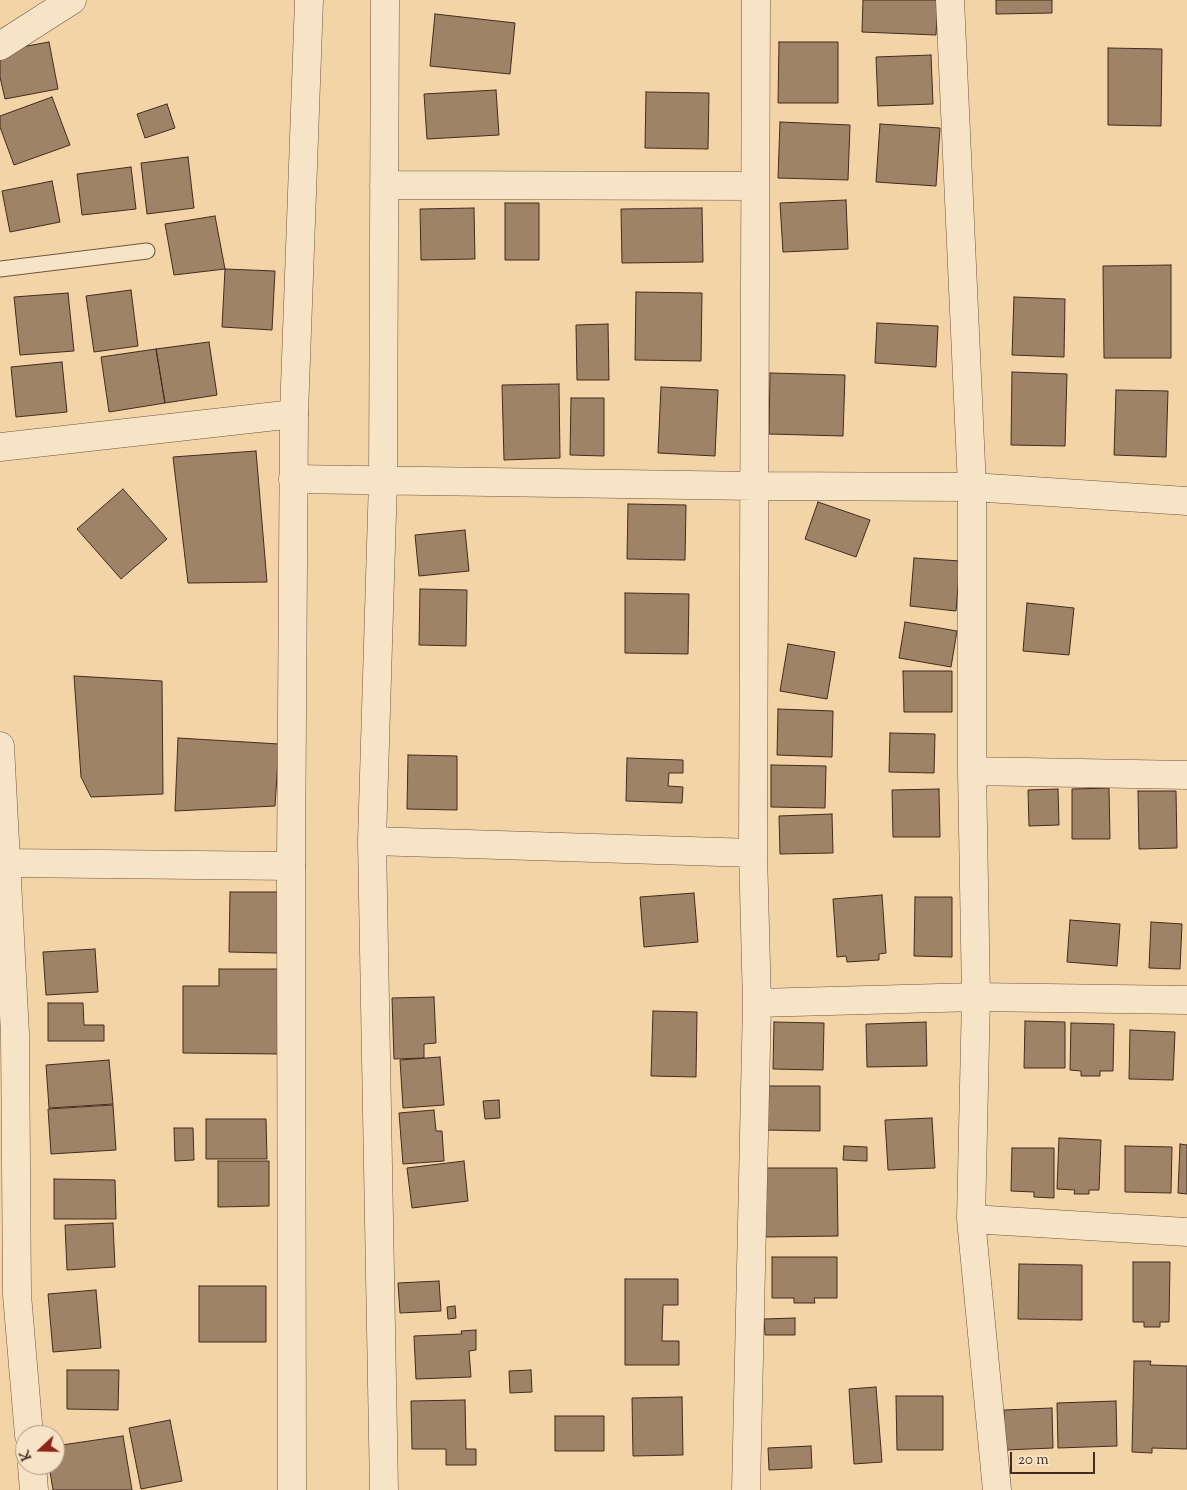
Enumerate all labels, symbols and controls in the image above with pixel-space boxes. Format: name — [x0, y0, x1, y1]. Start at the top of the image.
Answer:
north arrow — [15, 1425, 65, 1475]
scale bar — [1012, 1442, 1097, 1474]
text: K — [16, 1447, 38, 1463]
text: 20 m — [1018, 1450, 1049, 1471]

